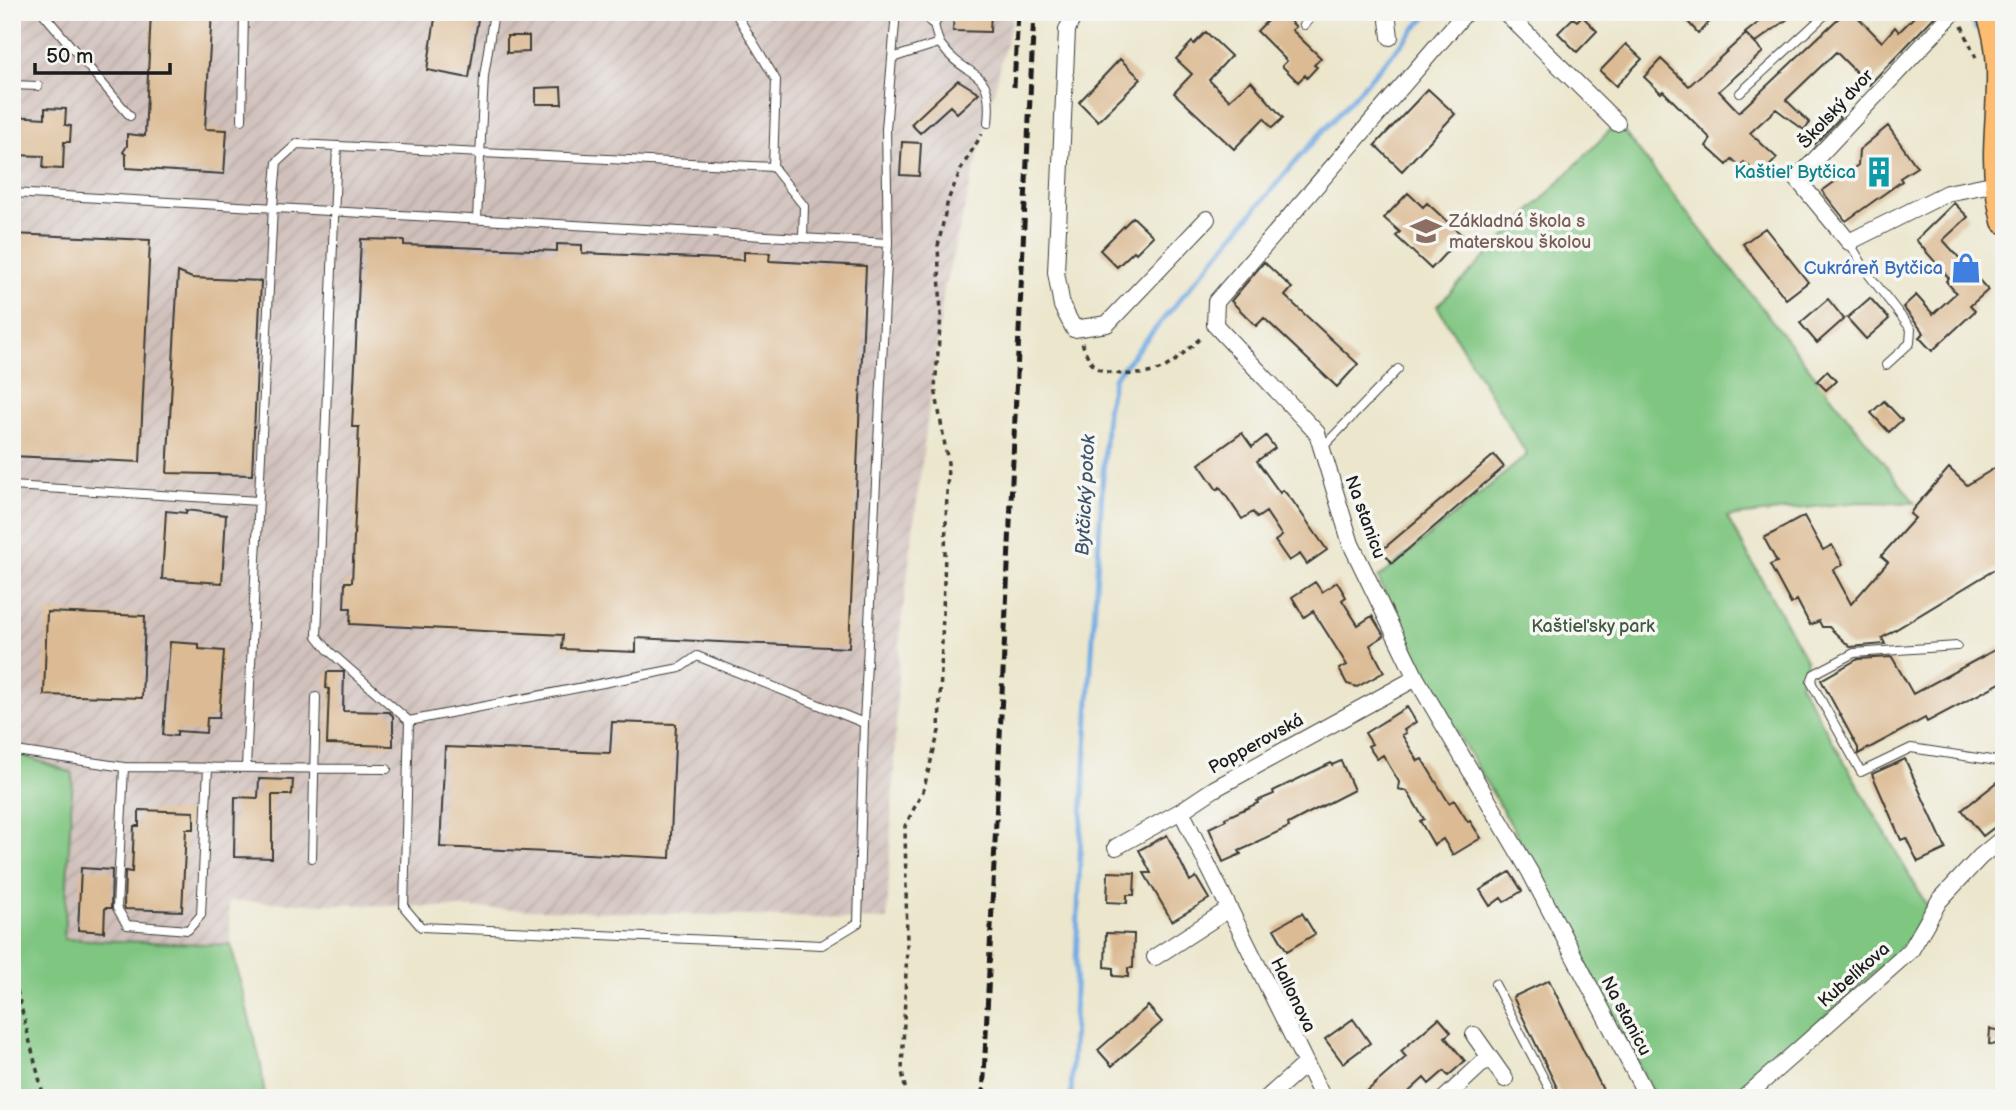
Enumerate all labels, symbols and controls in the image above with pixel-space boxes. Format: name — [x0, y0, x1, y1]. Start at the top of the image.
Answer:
scale bar — [35, 32, 170, 76]
text: 50 m — [46, 44, 93, 69]
street label: Školský dvor — [1793, 64, 1878, 153]
building icon: Kaštieľ Bytčica — [1862, 155, 1896, 189]
place label: Kaštieľ Bytčica — [1734, 162, 1856, 183]
place label: Základná škola s materskou školou — [1448, 211, 1591, 253]
school or university icon: Základná škola s materskou školou — [1409, 214, 1443, 248]
shop icon: Cukráreň Bytčica — [1949, 251, 1983, 285]
place label: Cukráreň Bytčica — [1804, 258, 1943, 279]
water label: Bytčický potok — [1071, 433, 1101, 556]
street label: Na stanicu — [1340, 473, 1390, 561]
park label: Kaštieľsky park — [1531, 616, 1655, 637]
street label: Popperovská — [1205, 709, 1307, 779]
street label: Kubelíkova — [1814, 938, 1894, 1012]
street label: Hallonova — [1266, 954, 1320, 1036]
street label: Na stanicu — [1596, 973, 1656, 1059]

